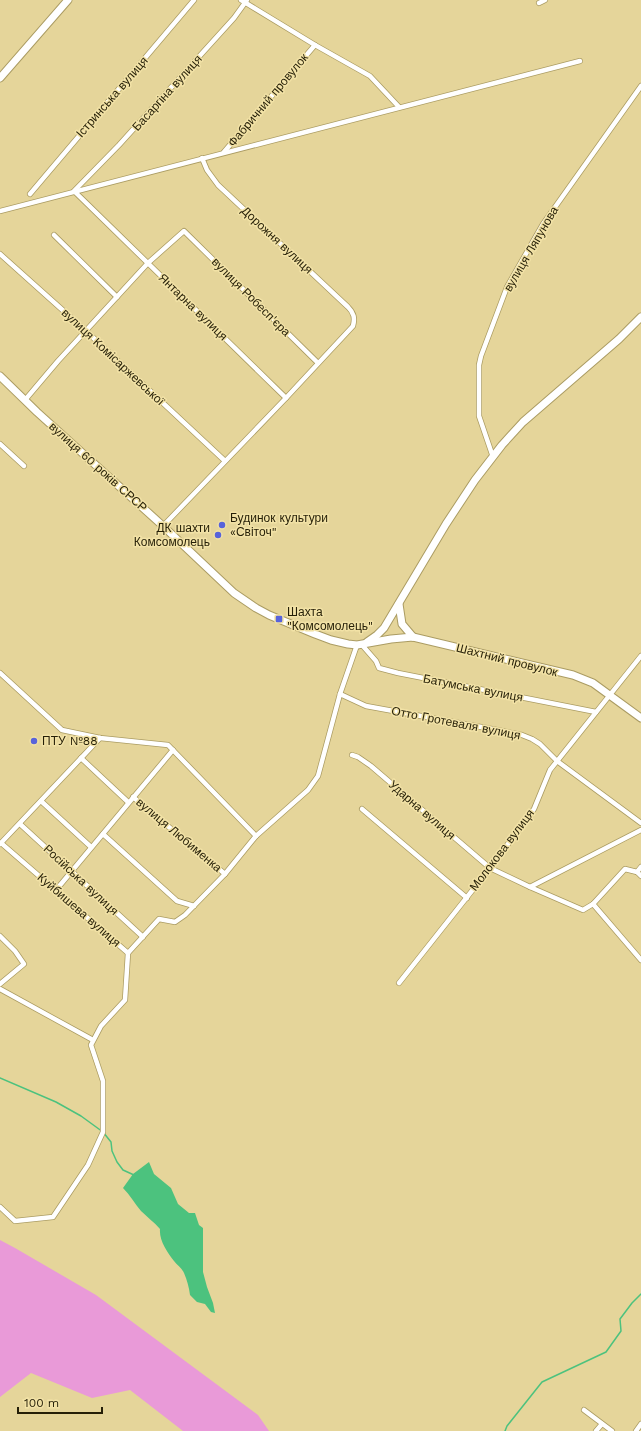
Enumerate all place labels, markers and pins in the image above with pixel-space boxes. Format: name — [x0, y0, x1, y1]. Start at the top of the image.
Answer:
place label: Будинок культури «Світоч" — [230, 511, 328, 539]
marker: Будинок культури «Світоч" — [217, 520, 227, 530]
place label: ДК шахти Комсомолець — [134, 521, 210, 549]
marker: ДК шахти Комсомолець — [213, 530, 223, 540]
place label: Шахта "Комсомолець" — [287, 605, 373, 633]
marker: Шахта "Комсомолець" — [274, 614, 284, 624]
place label: ПТУ №88 — [42, 734, 98, 748]
marker: ПТУ №88 — [29, 736, 39, 746]

